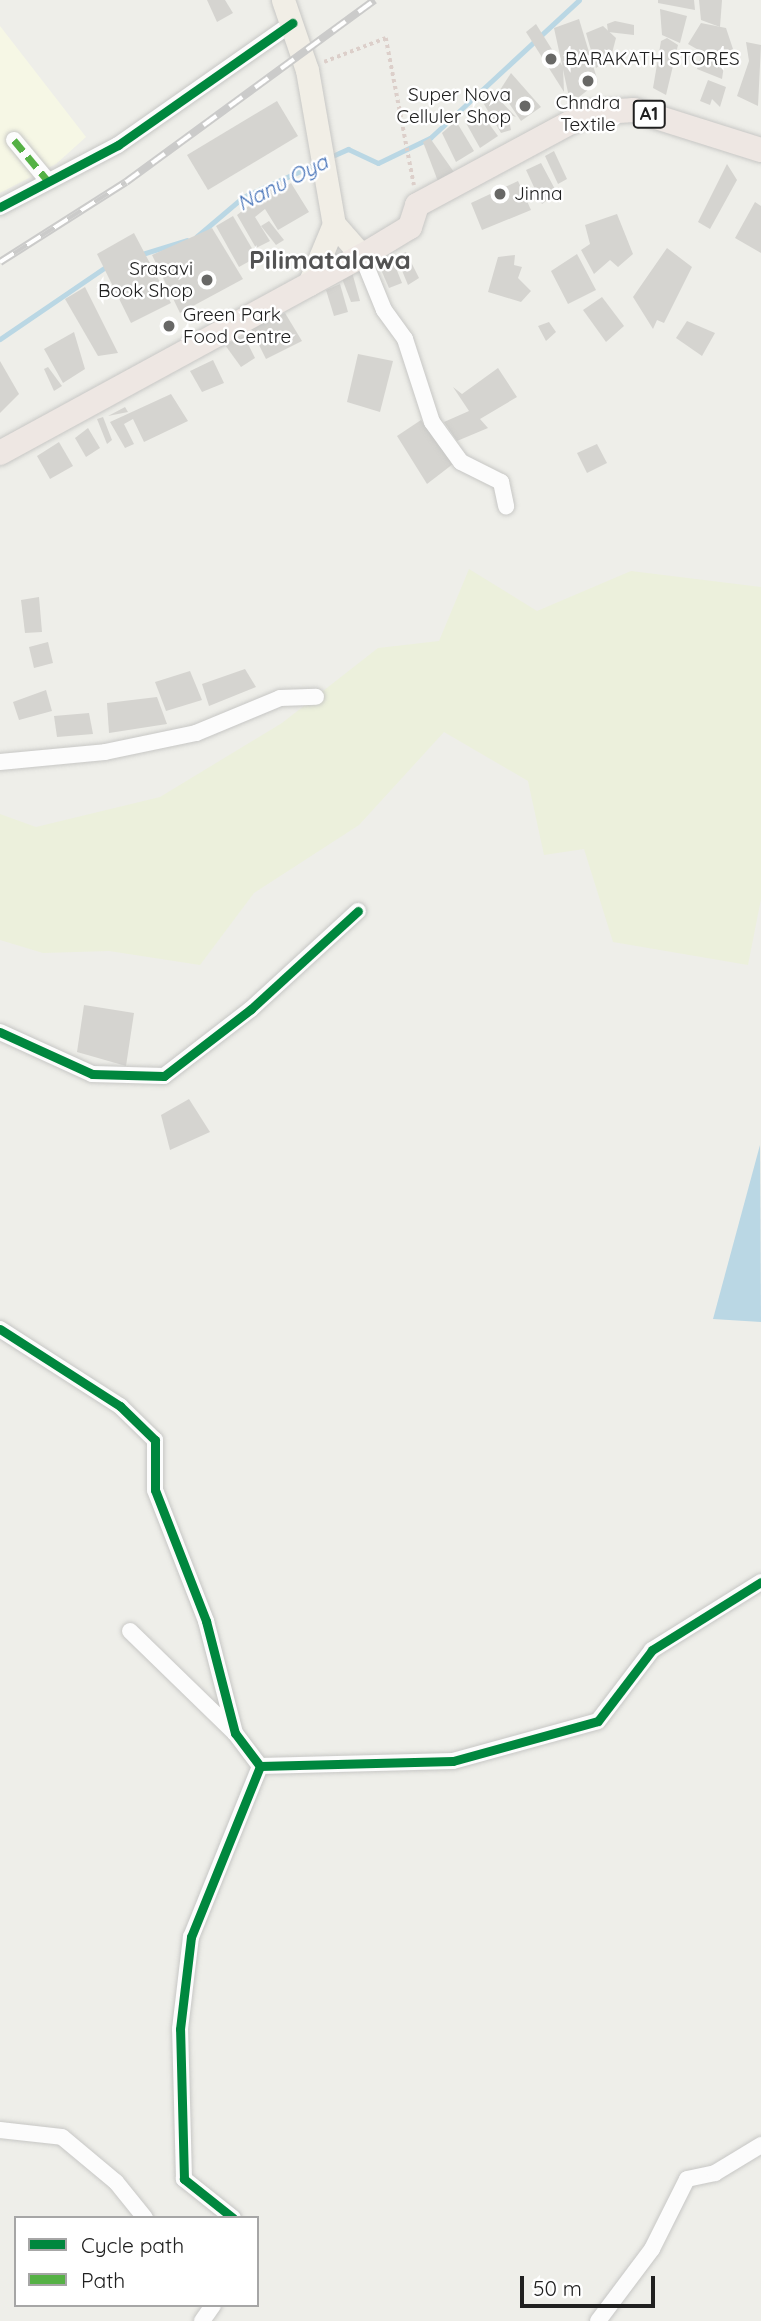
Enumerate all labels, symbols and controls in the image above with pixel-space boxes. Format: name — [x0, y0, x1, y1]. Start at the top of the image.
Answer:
place label: BARAKATH STORES — [565, 48, 740, 70]
marker: BARAKATH STORES — [543, 51, 559, 67]
marker: Chndra Textile — [580, 73, 596, 89]
place label: Super Nova Celluler Shop — [397, 84, 511, 128]
place label: Chndra Textile — [556, 92, 620, 136]
marker: Super Nova Celluler Shop — [517, 98, 533, 114]
road number: A1 — [632, 100, 666, 128]
water label: Nanu Oya — [232, 148, 332, 216]
place label: Jinna — [514, 183, 562, 205]
marker: Jinna — [492, 186, 508, 202]
district label: Pilimatalawa — [249, 244, 411, 276]
place label: Srasavi Book Shop — [98, 258, 193, 302]
marker: Srasavi Book Shop — [199, 272, 215, 288]
place label: Green Park Food Centre — [183, 304, 291, 348]
marker: Green Park Food Centre — [161, 318, 177, 334]
legend — [14, 2216, 259, 2307]
text: Cycle path — [81, 2232, 184, 2258]
scale bar — [523, 2262, 658, 2306]
text: Path — [81, 2267, 125, 2293]
text: 50 m — [533, 2275, 582, 2301]

